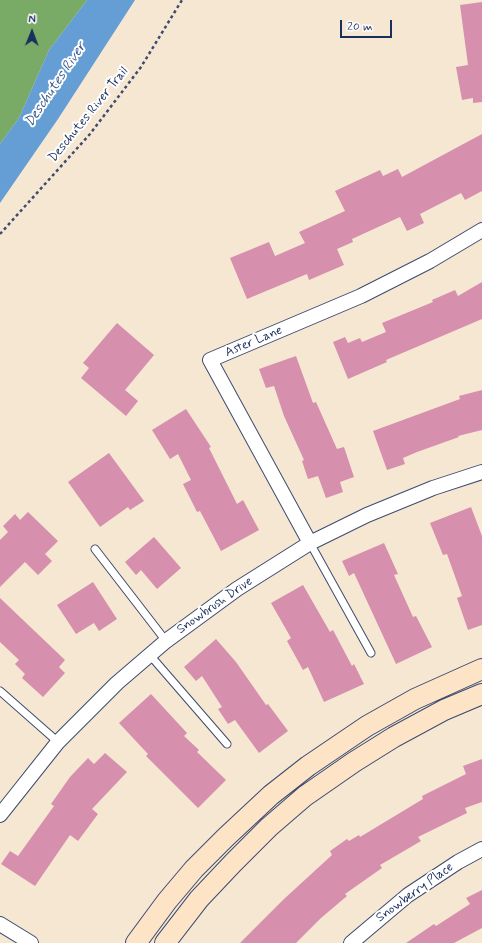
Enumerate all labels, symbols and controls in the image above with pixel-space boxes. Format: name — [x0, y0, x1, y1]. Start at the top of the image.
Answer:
north arrow — [12, 12, 52, 52]
scale bar — [342, 12, 394, 38]
text: N — [28, 13, 36, 27]
text: 20 m — [347, 19, 373, 35]
water label: Deschutes River — [22, 40, 90, 130]
street label: Deschutes River Trail — [46, 64, 132, 166]
street label: Aster Lane — [223, 323, 285, 361]
street label: Snowbrush Drive — [174, 574, 256, 638]
street label: Snowberry Place — [373, 860, 457, 926]

